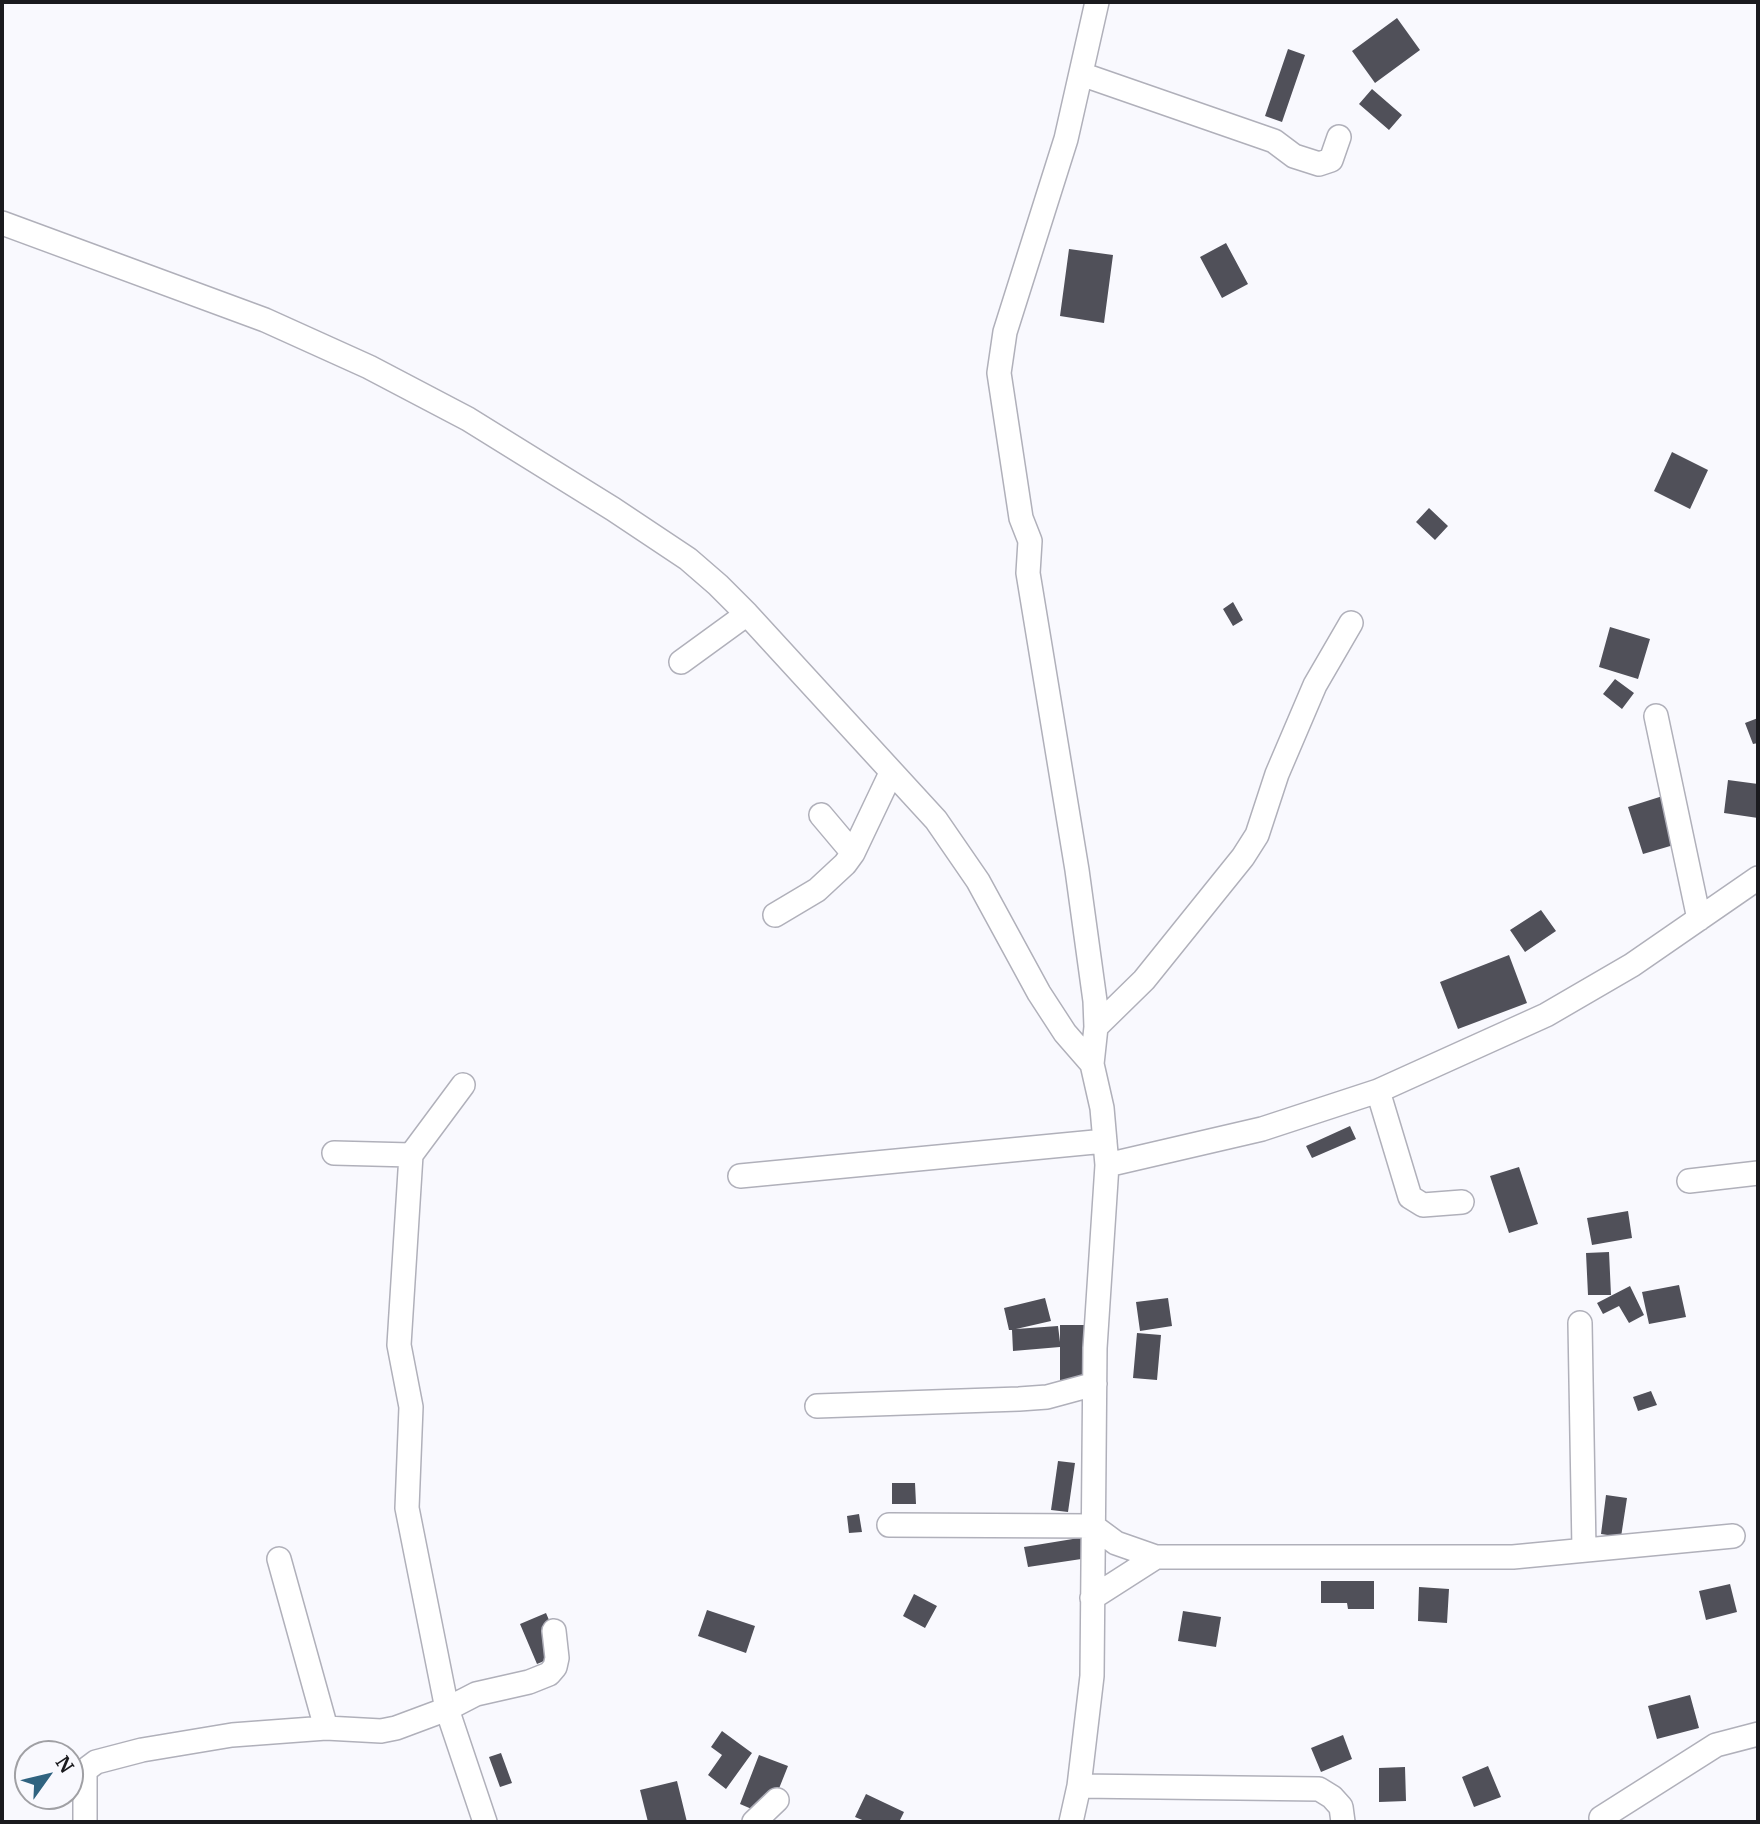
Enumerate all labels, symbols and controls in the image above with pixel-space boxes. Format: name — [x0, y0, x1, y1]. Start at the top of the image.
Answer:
north arrow — [14, 1740, 84, 1810]
text: N — [51, 1751, 79, 1777]

